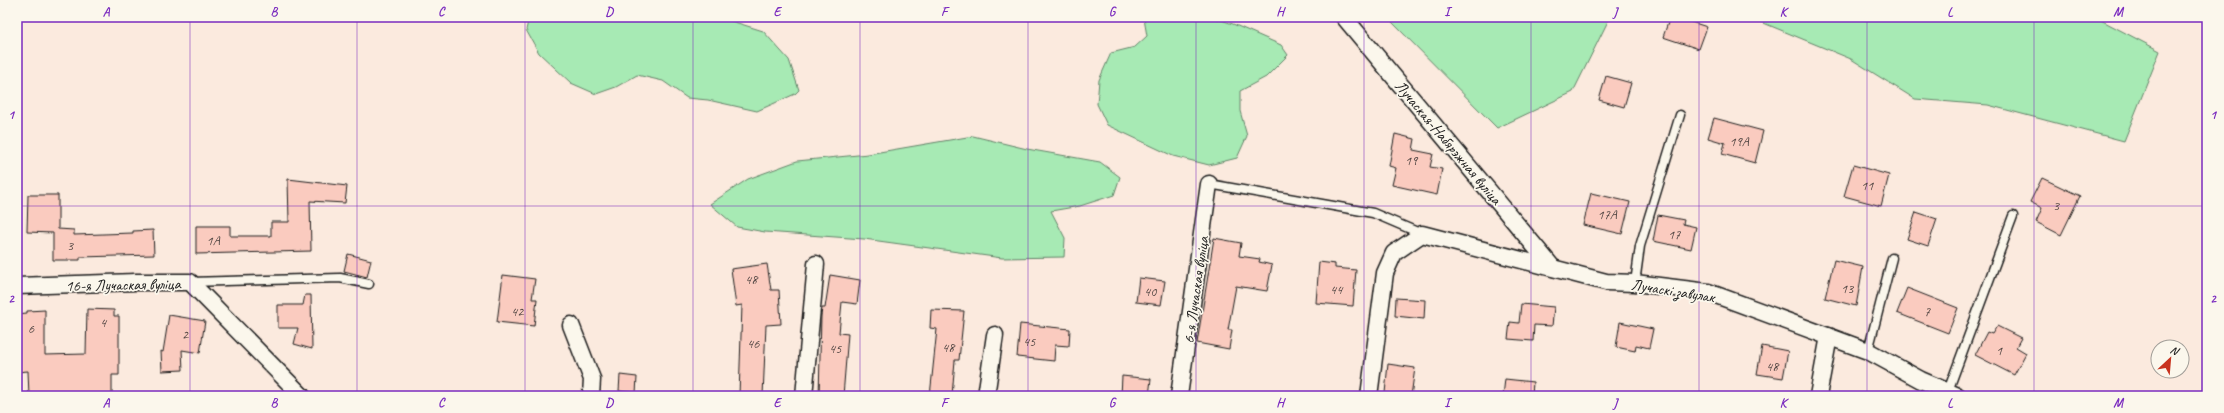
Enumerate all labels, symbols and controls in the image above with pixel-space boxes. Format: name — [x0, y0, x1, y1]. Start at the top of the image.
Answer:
text: A — [103, 4, 111, 20]
text: B — [271, 4, 279, 20]
text: C — [438, 4, 446, 20]
text: D — [605, 4, 614, 20]
text: E — [774, 4, 783, 20]
text: F — [941, 4, 950, 20]
text: G — [1109, 4, 1117, 20]
text: H — [1276, 4, 1286, 20]
text: I — [1444, 4, 1453, 20]
text: J — [1612, 4, 1619, 20]
text: K — [1780, 4, 1790, 20]
text: L — [1947, 4, 1954, 20]
text: M — [2113, 4, 2124, 20]
street label: Лучаская-Набярэжная вуліца — [1390, 76, 1507, 210]
text: 1 — [8, 107, 16, 123]
text: 1 — [2210, 107, 2218, 123]
house number: 19А — [1729, 133, 1750, 150]
house number: 19 — [1405, 152, 1419, 169]
house number: 11 — [1861, 177, 1874, 194]
house number: 3 — [2053, 197, 2061, 214]
house number: 17А — [1597, 206, 1618, 223]
house number: 17 — [1668, 226, 1681, 243]
house number: 1А — [206, 232, 221, 249]
street label: 6-я Лучаская вуліца — [1179, 234, 1214, 345]
house number: 3 — [67, 237, 75, 254]
house number: 48 — [745, 271, 759, 288]
street label: 16-я Лучаская вуліца — [65, 274, 182, 296]
street label: Лучаскі завулак — [1630, 275, 1718, 308]
house number: 13 — [1841, 280, 1855, 297]
house number: 44 — [1330, 281, 1344, 298]
house number: 40 — [1144, 283, 1158, 300]
text: 2 — [8, 291, 15, 307]
text: 2 — [2210, 291, 2217, 307]
house number: 42 — [511, 303, 525, 320]
house number: 7 — [1924, 303, 1931, 320]
house number: 4 — [100, 314, 108, 331]
house number: 6 — [28, 320, 35, 337]
house number: 2 — [182, 326, 190, 343]
house number: 45 — [1023, 333, 1036, 350]
house number: 46 — [747, 335, 760, 352]
house number: 48 — [942, 339, 956, 356]
north arrow — [2150, 339, 2190, 379]
house number: 45 — [829, 340, 842, 357]
house number: 1 — [1996, 342, 2003, 359]
text: N — [2168, 342, 2182, 359]
house number: 48 — [1766, 358, 1780, 375]
text: A — [103, 395, 111, 411]
text: B — [271, 395, 279, 411]
text: C — [438, 395, 446, 411]
text: D — [605, 395, 614, 411]
text: E — [774, 395, 783, 411]
text: F — [941, 395, 950, 411]
text: G — [1109, 395, 1117, 411]
text: H — [1276, 395, 1286, 411]
text: I — [1444, 395, 1453, 411]
text: J — [1612, 395, 1619, 411]
text: K — [1780, 395, 1790, 411]
text: L — [1947, 395, 1954, 411]
text: M — [2113, 395, 2124, 411]

